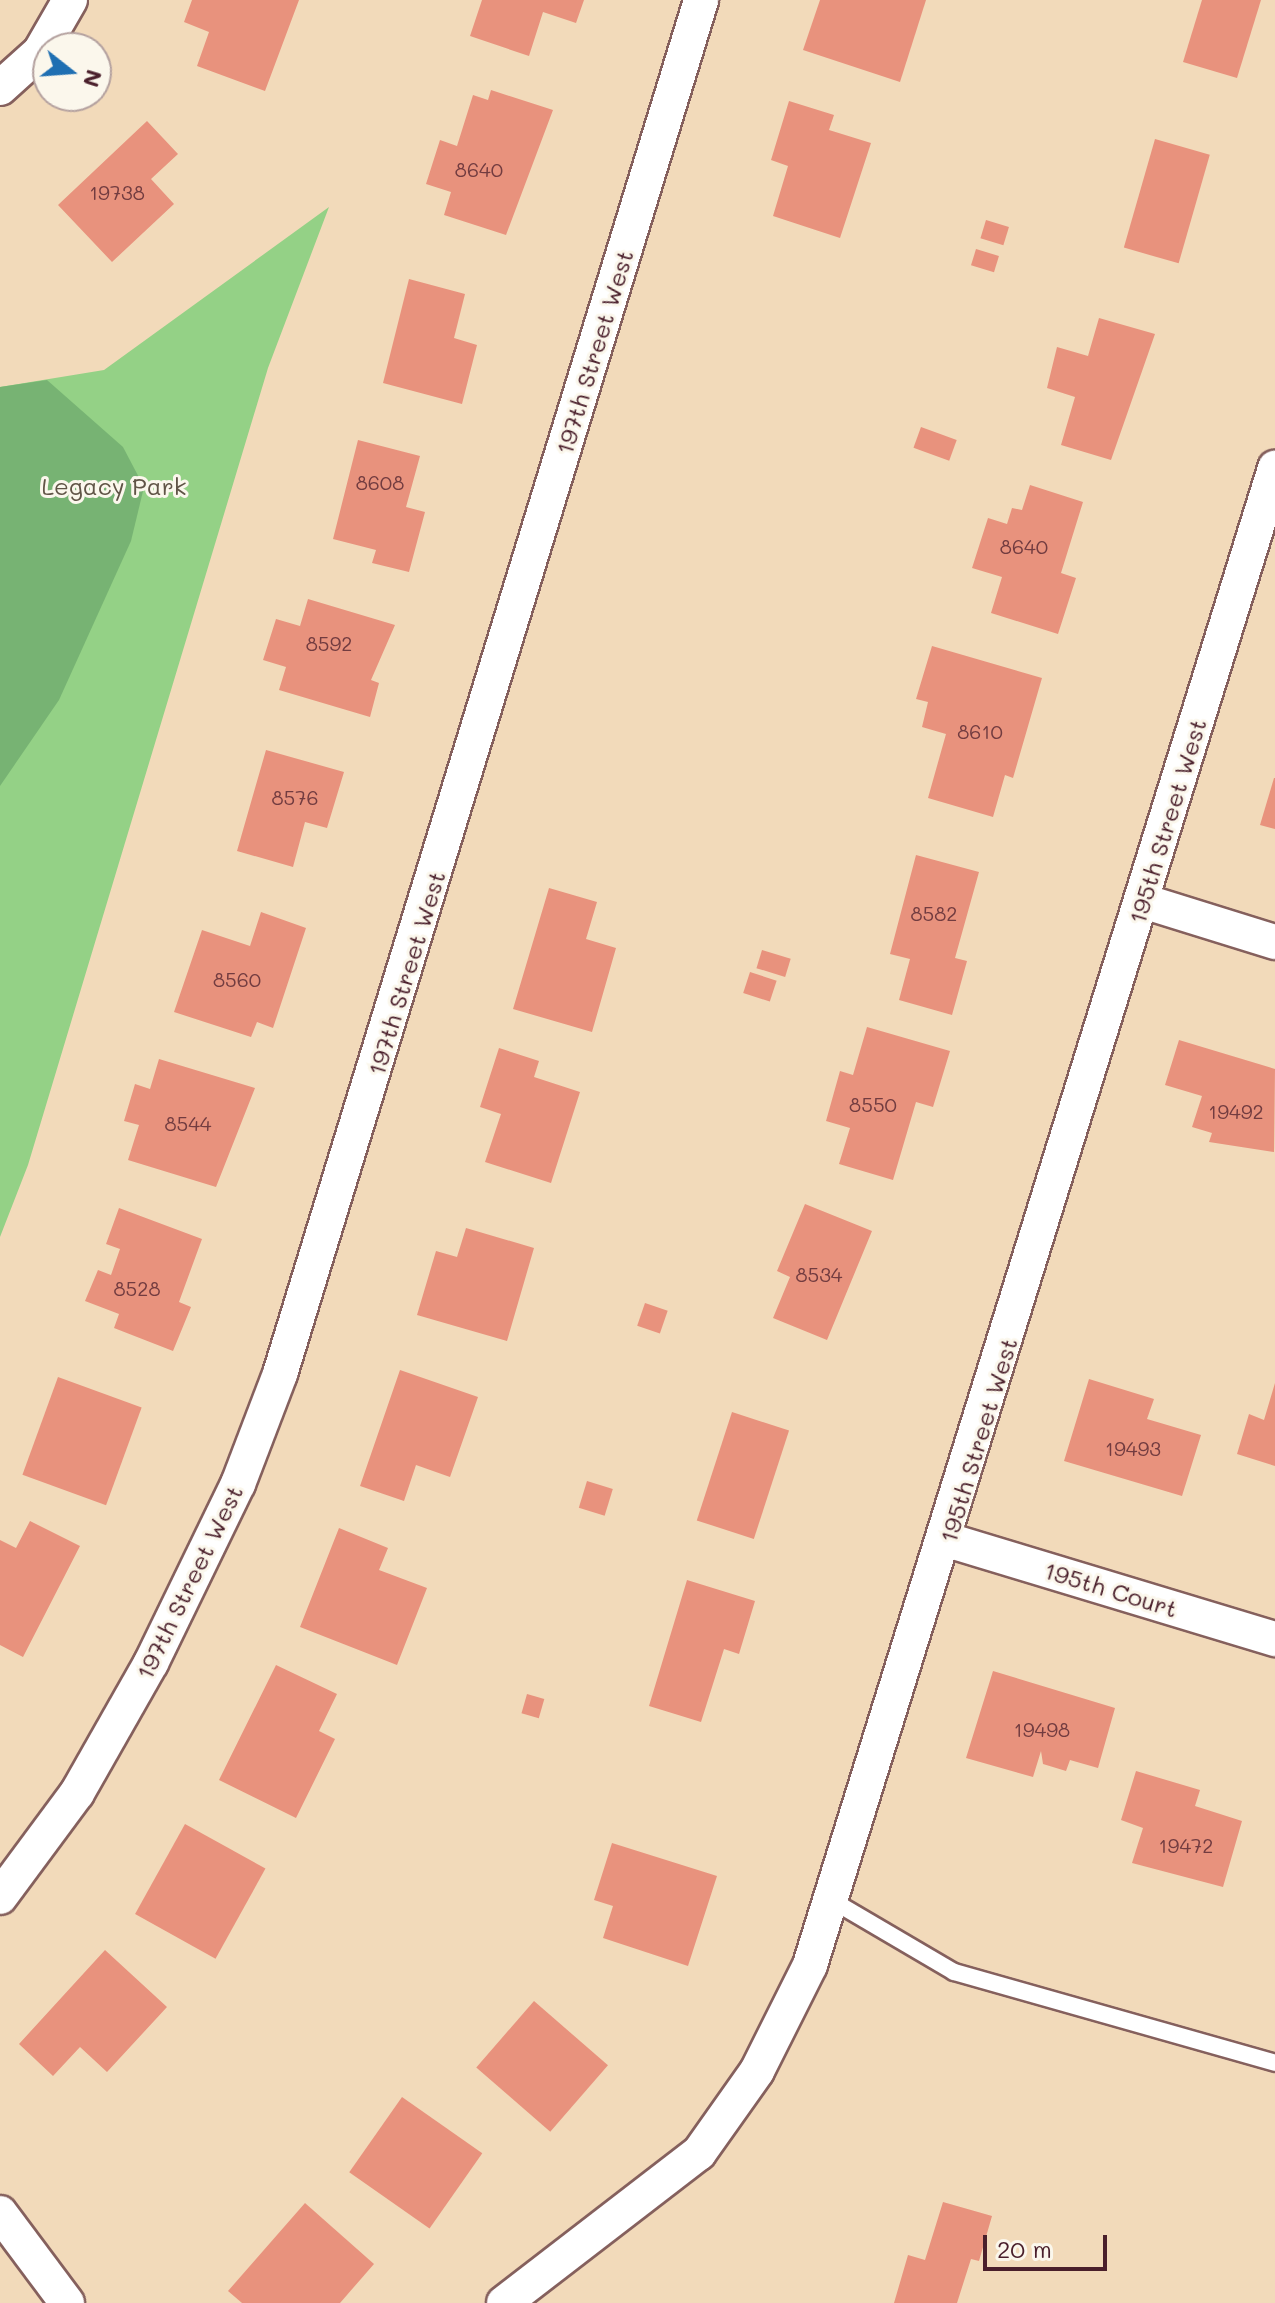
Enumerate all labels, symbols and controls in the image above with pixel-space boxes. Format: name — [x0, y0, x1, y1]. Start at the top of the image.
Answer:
north arrow — [32, 32, 112, 112]
text: N — [77, 66, 110, 91]
house number: 8640 — [455, 157, 503, 181]
house number: 19738 — [89, 180, 145, 204]
street label: 197th Street West — [549, 246, 639, 458]
house number: 8608 — [356, 470, 404, 494]
park label: Legacy Park — [41, 472, 187, 500]
house number: 8640 — [1000, 534, 1048, 558]
house number: 8592 — [306, 631, 352, 655]
street label: 195th Street West — [1122, 715, 1212, 927]
house number: 8610 — [957, 719, 1003, 743]
house number: 8576 — [272, 785, 318, 809]
street label: 197th Street West — [361, 867, 451, 1079]
house number: 8582 — [911, 901, 957, 925]
house number: 8560 — [213, 967, 261, 991]
house number: 8550 — [849, 1092, 897, 1116]
house number: 19492 — [1208, 1099, 1264, 1123]
house number: 8544 — [164, 1111, 212, 1135]
house number: 8534 — [795, 1262, 843, 1286]
house number: 8528 — [114, 1276, 160, 1300]
street label: 195th Street West — [933, 1334, 1023, 1546]
house number: 19493 — [1105, 1436, 1161, 1460]
street label: 197th Street West — [130, 1480, 248, 1684]
street label: 195th Court — [1041, 1555, 1181, 1623]
house number: 19498 — [1014, 1717, 1070, 1741]
house number: 19472 — [1159, 1833, 1213, 1857]
scale bar — [987, 2219, 1111, 2269]
text: 20 m — [997, 2233, 1052, 2264]

